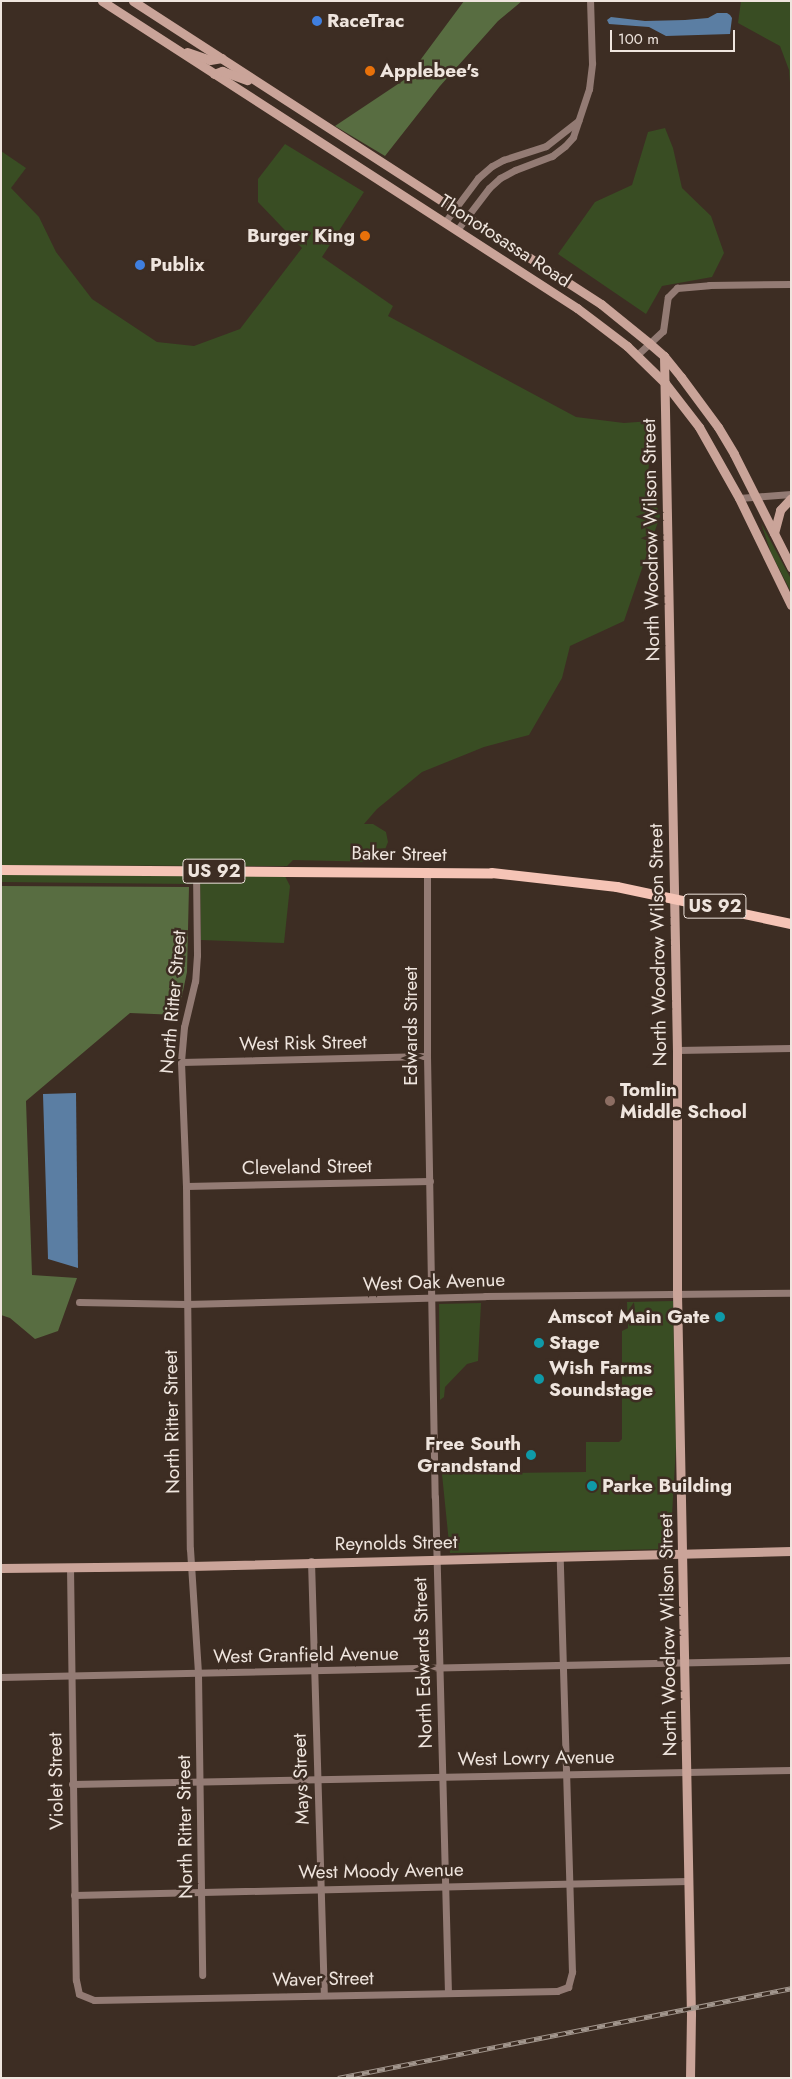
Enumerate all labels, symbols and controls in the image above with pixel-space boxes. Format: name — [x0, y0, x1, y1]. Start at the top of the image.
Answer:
place label: RaceTrac — [327, 10, 404, 32]
marker: RaceTrac — [311, 15, 323, 27]
scale bar — [612, 20, 737, 52]
text: 100 m — [618, 28, 659, 50]
place label: Applebee's — [380, 60, 479, 82]
marker: Applebee's — [364, 65, 376, 77]
street label: Thonotosassa Road — [435, 190, 575, 292]
place label: Burger King — [247, 225, 355, 247]
marker: Burger King — [359, 230, 371, 242]
place label: Publix — [150, 254, 205, 276]
marker: Publix — [134, 259, 146, 271]
street label: North Woodrow Wilson Street — [637, 418, 665, 662]
street label: North Woodrow Wilson Street — [644, 823, 672, 1067]
street label: Baker Street — [351, 842, 447, 866]
road number: US 92 — [182, 856, 246, 886]
road number: US 92 — [682, 890, 748, 921]
street label: North Ritter Street — [155, 929, 191, 1075]
street label: Edwards Street — [400, 966, 422, 1086]
street label: West Risk Street — [239, 1030, 367, 1056]
place label: Tomlin Middle School — [620, 1079, 747, 1123]
marker: Tomlin Middle School — [604, 1095, 616, 1107]
street label: Cleveland Street — [242, 1154, 372, 1180]
street label: West Oak Avenue — [362, 1268, 506, 1296]
place label: Amscot Main Gate — [548, 1306, 710, 1328]
marker: Amscot Main Gate — [714, 1311, 726, 1323]
place label: Stage — [549, 1332, 600, 1354]
marker: Stage — [533, 1337, 545, 1349]
street label: North Ritter Street — [159, 1350, 185, 1494]
place label: Wish Farms Soundstage — [549, 1357, 653, 1401]
marker: Wish Farms Soundstage — [533, 1373, 545, 1385]
place label: Free South Grandstand — [417, 1433, 521, 1477]
marker: Free South Grandstand — [525, 1449, 537, 1461]
place label: Parke Building — [602, 1475, 732, 1497]
marker: Parke Building — [586, 1480, 598, 1492]
street label: North Woodrow Wilson Street — [654, 1513, 682, 1757]
street label: Reynolds Street — [334, 1531, 458, 1555]
street label: North Edwards Street — [409, 1577, 437, 1749]
street label: West Granfield Avenue — [213, 1642, 399, 1668]
street label: Violet Street — [44, 1732, 68, 1830]
street label: Mays Street — [288, 1733, 314, 1825]
street label: West Lowry Avenue — [457, 1745, 615, 1771]
street label: North Ritter Street — [172, 1755, 198, 1899]
street label: West Moody Avenue — [298, 1858, 464, 1884]
street label: Waver Street — [272, 1967, 374, 1991]

